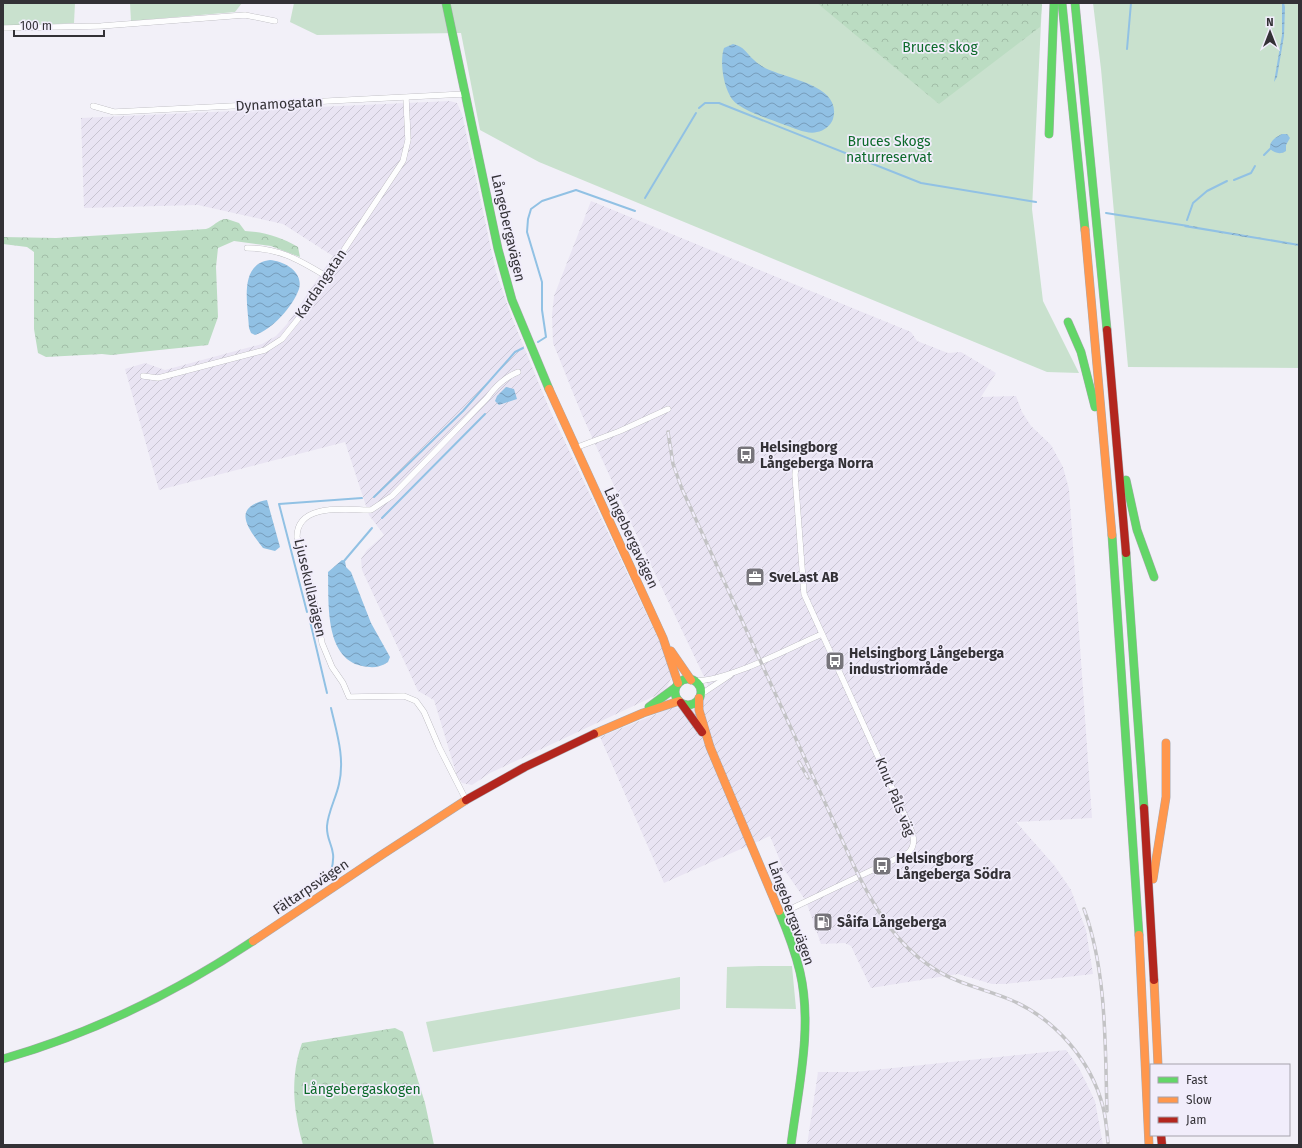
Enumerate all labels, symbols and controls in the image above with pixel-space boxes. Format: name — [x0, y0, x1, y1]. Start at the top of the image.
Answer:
scale bar — [14, 12, 104, 38]
north arrow — [1250, 12, 1290, 52]
text: N — [1266, 16, 1274, 29]
text: 100 m — [20, 19, 52, 33]
park label: Bruces skog — [902, 39, 978, 56]
street label: Dynamogatan — [235, 93, 323, 115]
park label: Bruces Skogs naturreservat — [846, 133, 933, 166]
street label: Långebergavägen — [487, 173, 529, 283]
street label: Kardangatan — [291, 246, 351, 322]
place label: Helsingborg Långeberga Norra — [760, 439, 874, 472]
bus stop icon: Helsingborg Långeberga Norra — [735, 444, 757, 466]
street label: Långebergavägen — [600, 485, 662, 591]
street label: Ljusekullavägen — [290, 537, 330, 639]
office icon: SveLast AB — [744, 566, 766, 588]
place label: SveLast AB — [769, 569, 839, 586]
place label: Helsingborg Långeberga industriområde — [849, 645, 1005, 678]
bus stop icon: Helsingborg Långeberga industriområde — [824, 650, 846, 672]
street label: Knut Påls väg — [871, 755, 919, 840]
place label: Helsingborg Långeberga Södra — [896, 850, 1012, 883]
bus stop icon: Helsingborg Långeberga Södra — [871, 855, 893, 877]
street label: Fältarpsvägen — [270, 856, 352, 918]
street label: Långebergavägen — [764, 858, 818, 968]
fuel station icon: Såifa Långeberga — [812, 911, 834, 933]
place label: Såifa Långeberga — [837, 914, 947, 931]
legend — [1150, 1064, 1290, 1136]
text: Fast — [1186, 1073, 1208, 1087]
park label: Långebergaskogen — [303, 1081, 421, 1098]
text: Slow — [1186, 1093, 1212, 1107]
text: Jam — [1186, 1113, 1206, 1127]

